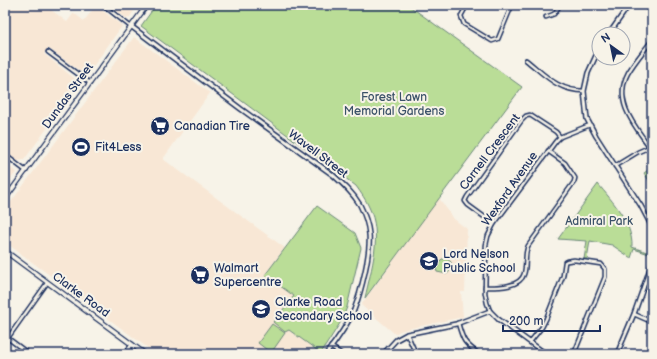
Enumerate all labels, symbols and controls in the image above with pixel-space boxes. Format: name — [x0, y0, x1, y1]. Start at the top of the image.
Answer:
north arrow — [591, 26, 631, 66]
text: N — [599, 30, 613, 46]
street label: Dundas Street — [39, 60, 97, 132]
park label: Forest Lawn Memorial Gardens — [344, 90, 444, 119]
street label: Cornell Crescent — [456, 111, 524, 193]
supermarket icon: Canadian Tire — [149, 115, 171, 137]
place label: Canadian Tire — [174, 119, 250, 134]
street label: Wavell Street — [285, 127, 351, 182]
sports icon: Fit4Less — [70, 136, 92, 158]
place label: Fit4Less — [95, 140, 142, 155]
street label: Wexford Avenue — [479, 149, 541, 229]
park label: Admiral Park — [565, 214, 633, 229]
place label: Lord Nelson Public School — [443, 247, 515, 276]
school or university icon: Lord Nelson Public School — [418, 250, 440, 272]
place label: Walmart Supercentre — [214, 261, 281, 290]
supermarket icon: Walmart Supercentre — [189, 264, 211, 286]
street label: Clarke Road — [49, 269, 113, 321]
place label: Clarke Road Secondary School — [275, 295, 372, 324]
school or university icon: Clarke Road Secondary School — [250, 298, 272, 320]
scale bar — [503, 307, 600, 333]
text: 200 m — [509, 314, 543, 329]

